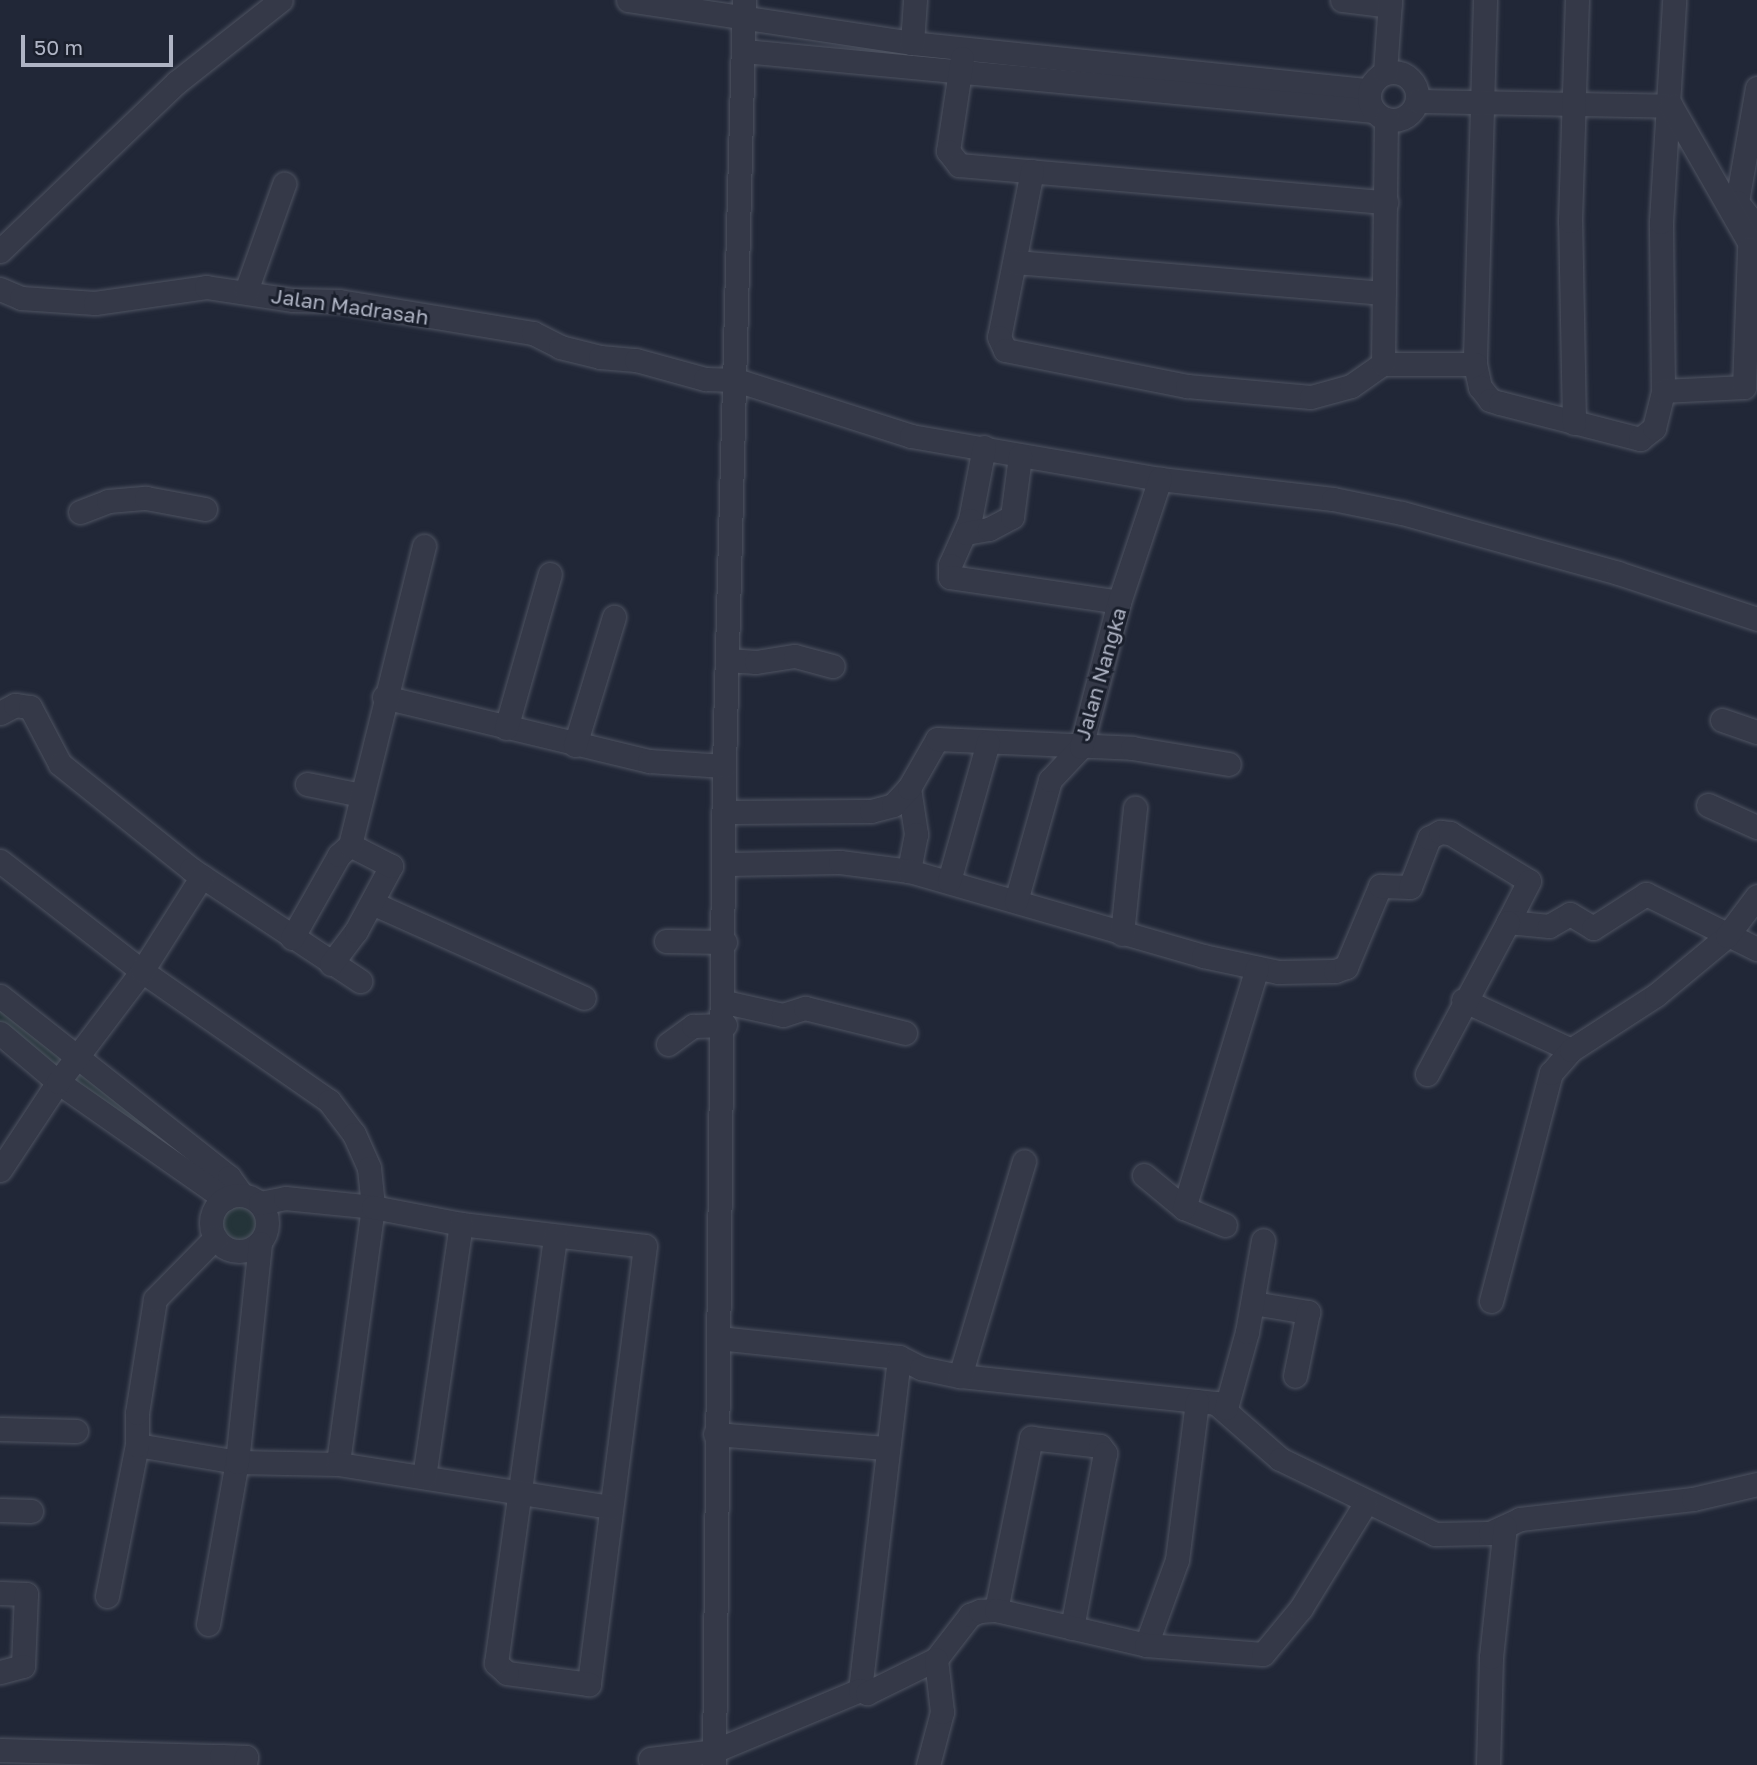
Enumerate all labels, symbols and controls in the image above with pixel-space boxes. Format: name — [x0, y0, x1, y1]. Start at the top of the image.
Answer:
scale bar — [24, 21, 177, 65]
text: 50 m — [34, 34, 83, 60]
street label: Jalan Madrasah — [270, 282, 430, 330]
street label: Jalan Nangka — [1069, 604, 1131, 744]

